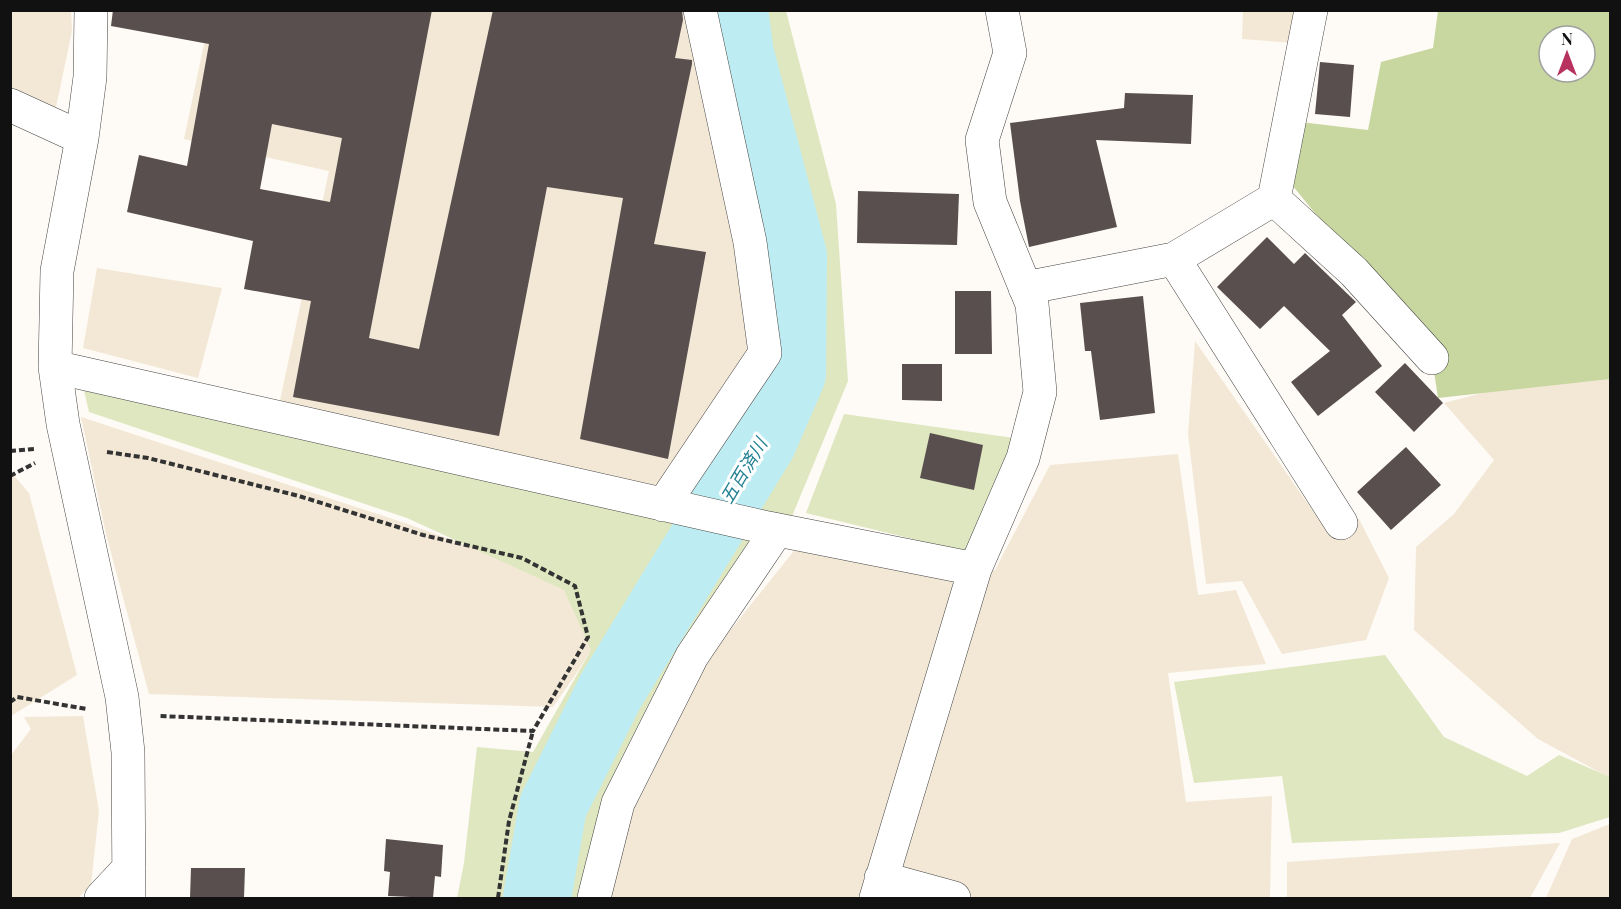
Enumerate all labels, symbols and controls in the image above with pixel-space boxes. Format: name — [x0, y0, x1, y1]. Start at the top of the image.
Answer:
north arrow — [1537, 24, 1597, 84]
text: N — [1561, 28, 1573, 49]
water label: 五百済川 — [714, 432, 773, 508]

